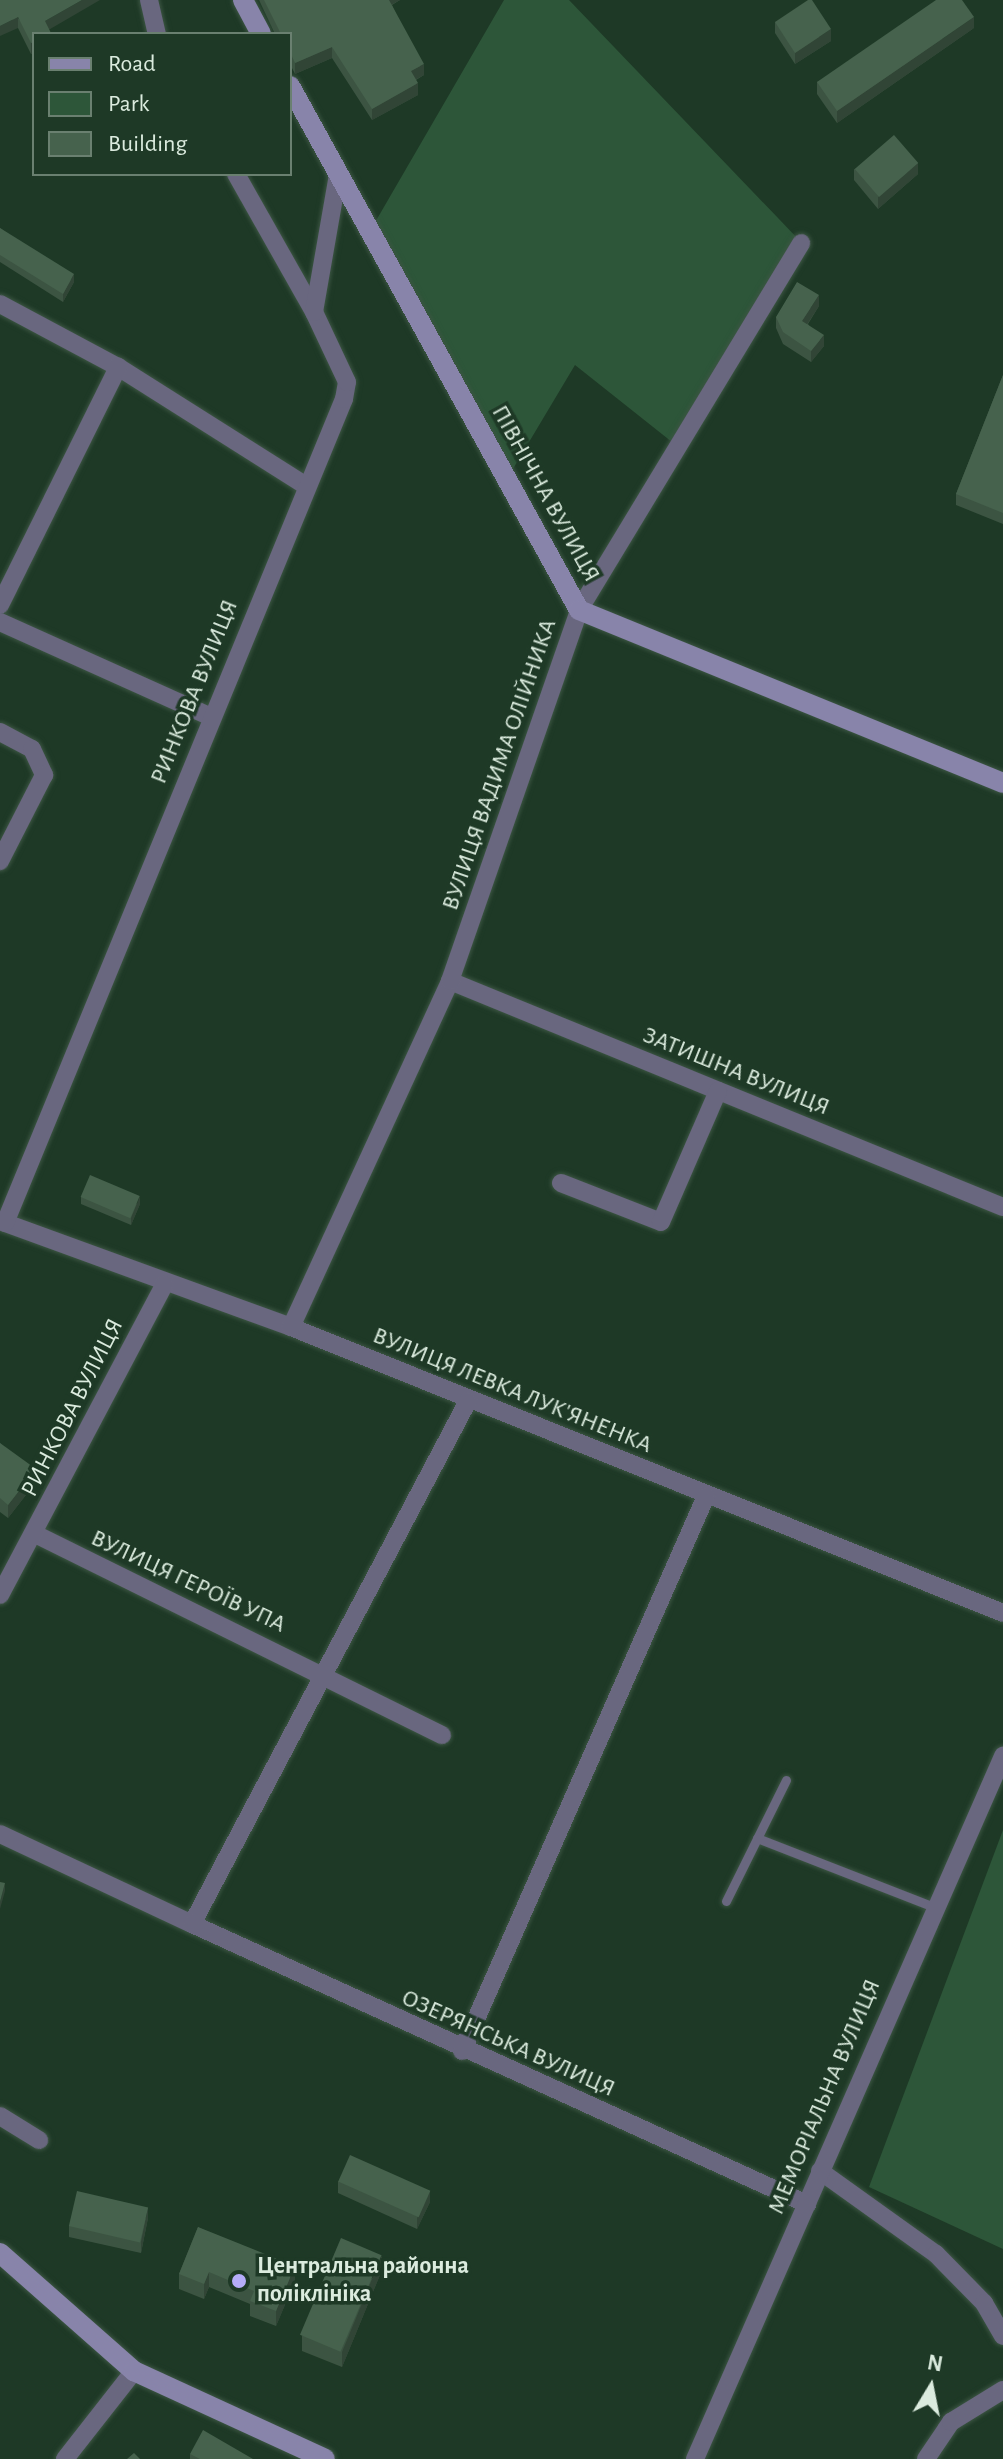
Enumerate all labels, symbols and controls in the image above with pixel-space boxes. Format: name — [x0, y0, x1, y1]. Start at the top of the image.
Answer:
legend — [32, 32, 292, 176]
text: Road — [108, 52, 156, 76]
text: Park — [108, 92, 149, 116]
text: Building — [108, 132, 187, 156]
street label: ПІВНІЧНА ВУЛИЦЯ — [484, 401, 606, 587]
street label: РИНКОВА ВУЛИЦЯ — [145, 596, 245, 788]
street label: ВУЛИЦЯ ВАДИМА ОЛІЙНИКА — [437, 616, 563, 914]
street label: ЗАТИШНА ВУЛИЦЯ — [638, 1021, 834, 1123]
street label: РИНКОВА ВУЛИЦЯ — [16, 1314, 130, 1502]
street label: ВУЛИЦЯ ЛЕВКА ЛУК'ЯНЕНКА — [368, 1322, 656, 1460]
street label: ВУЛИЦЯ ГЕРОЇВ УПА — [86, 1524, 290, 1640]
street label: МЕМОРІАЛЬНА ВУЛИЦЯ — [762, 1975, 888, 2219]
street label: ОЗЕРЯНСЬКА ВУЛИЦЯ — [397, 1984, 619, 2104]
place label: Центральна районна поліклініка — [257, 2253, 469, 2309]
marker: Центральна районна поліклініка — [228, 2270, 250, 2292]
north arrow — [891, 2347, 971, 2427]
text: N — [926, 2351, 945, 2376]

